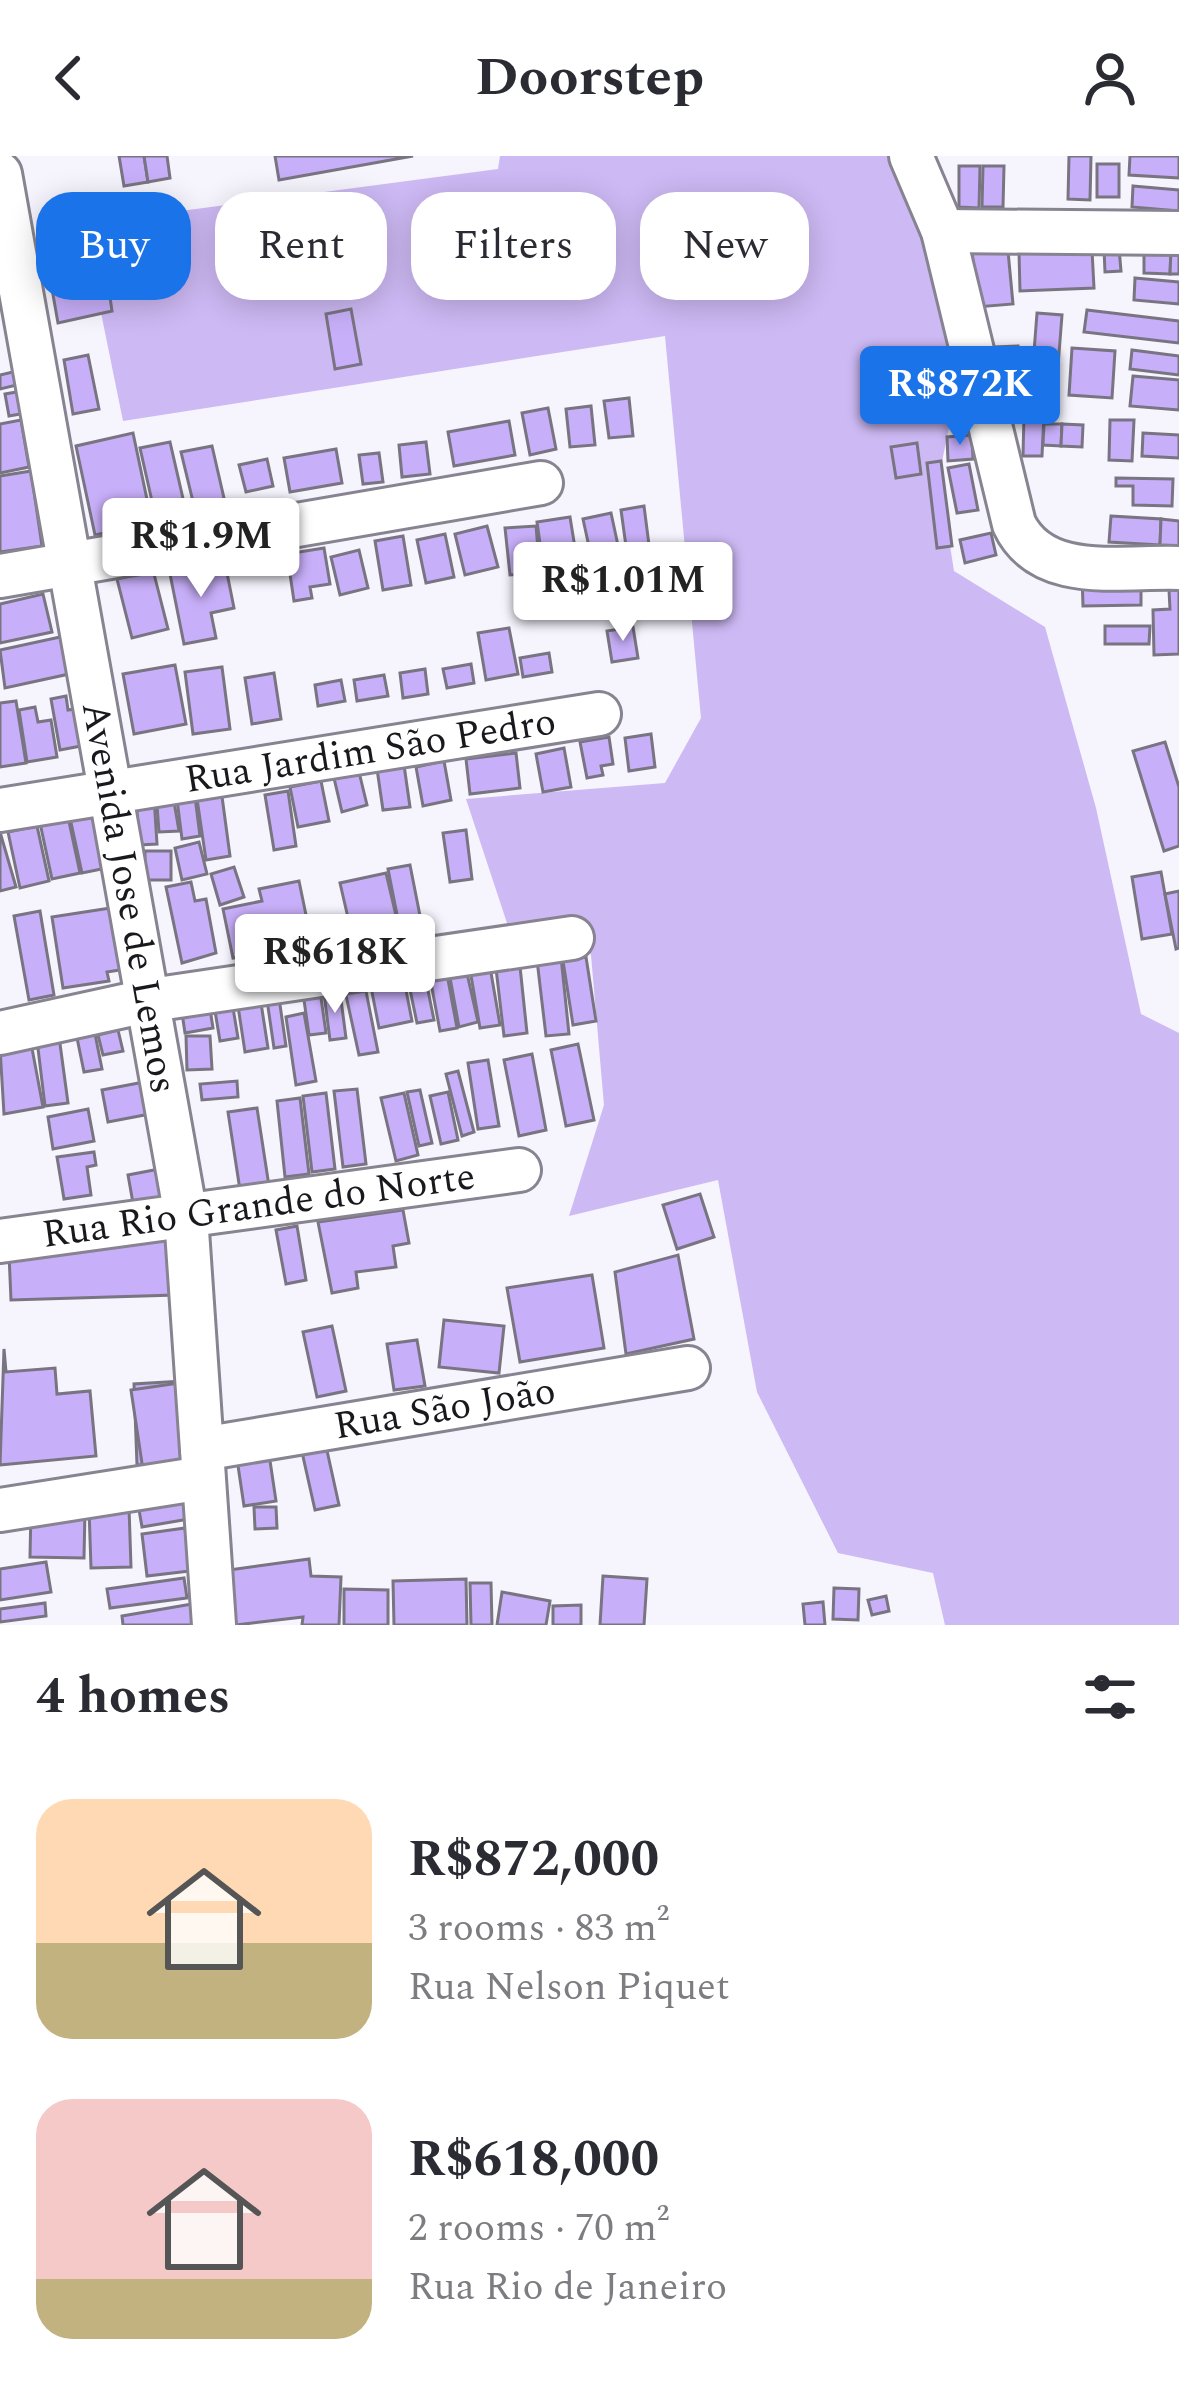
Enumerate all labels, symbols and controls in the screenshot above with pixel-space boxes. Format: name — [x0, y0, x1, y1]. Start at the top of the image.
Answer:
text: Doorstep — [475, 37, 704, 119]
icon: back — [36, 45, 102, 111]
icon: person — [1077, 45, 1143, 111]
chip: Buy — [36, 192, 191, 300]
chip: Rent — [215, 192, 387, 300]
chip: Filters — [411, 192, 616, 300]
chip: New — [640, 192, 809, 300]
pin: R$872K — [862, 346, 1058, 448]
text: R$872K — [887, 355, 1033, 414]
pin: R$1.9M — [103, 498, 299, 600]
text: R$1.9M — [129, 507, 273, 566]
pin: R$1.01M — [512, 542, 734, 644]
text: R$1.01M — [540, 551, 706, 610]
street label: Rua Jardim São Pedro — [180, 692, 560, 809]
street label: Avenida Jose de Lemos — [65, 697, 193, 1098]
pin: R$618K — [237, 914, 433, 1016]
text: R$618K — [262, 923, 408, 982]
street label: Rua Rio Grande do Norte — [38, 1147, 479, 1264]
street label: Rua São João — [329, 1361, 560, 1456]
text: 4 homes — [36, 1658, 230, 1736]
icon: filters — [1077, 1664, 1143, 1730]
text: R$872,000 — [408, 1821, 659, 1899]
icon: home — [132, 1847, 276, 1991]
text: 3 rooms · 83 m² — [408, 1899, 669, 1958]
text: Rua Nelson Piquet — [408, 1958, 730, 2017]
text: R$618,000 — [408, 2121, 659, 2199]
icon: home — [132, 2147, 276, 2291]
text: 2 rooms · 70 m² — [408, 2199, 669, 2258]
text: Rua Rio de Janeiro — [408, 2258, 727, 2317]

